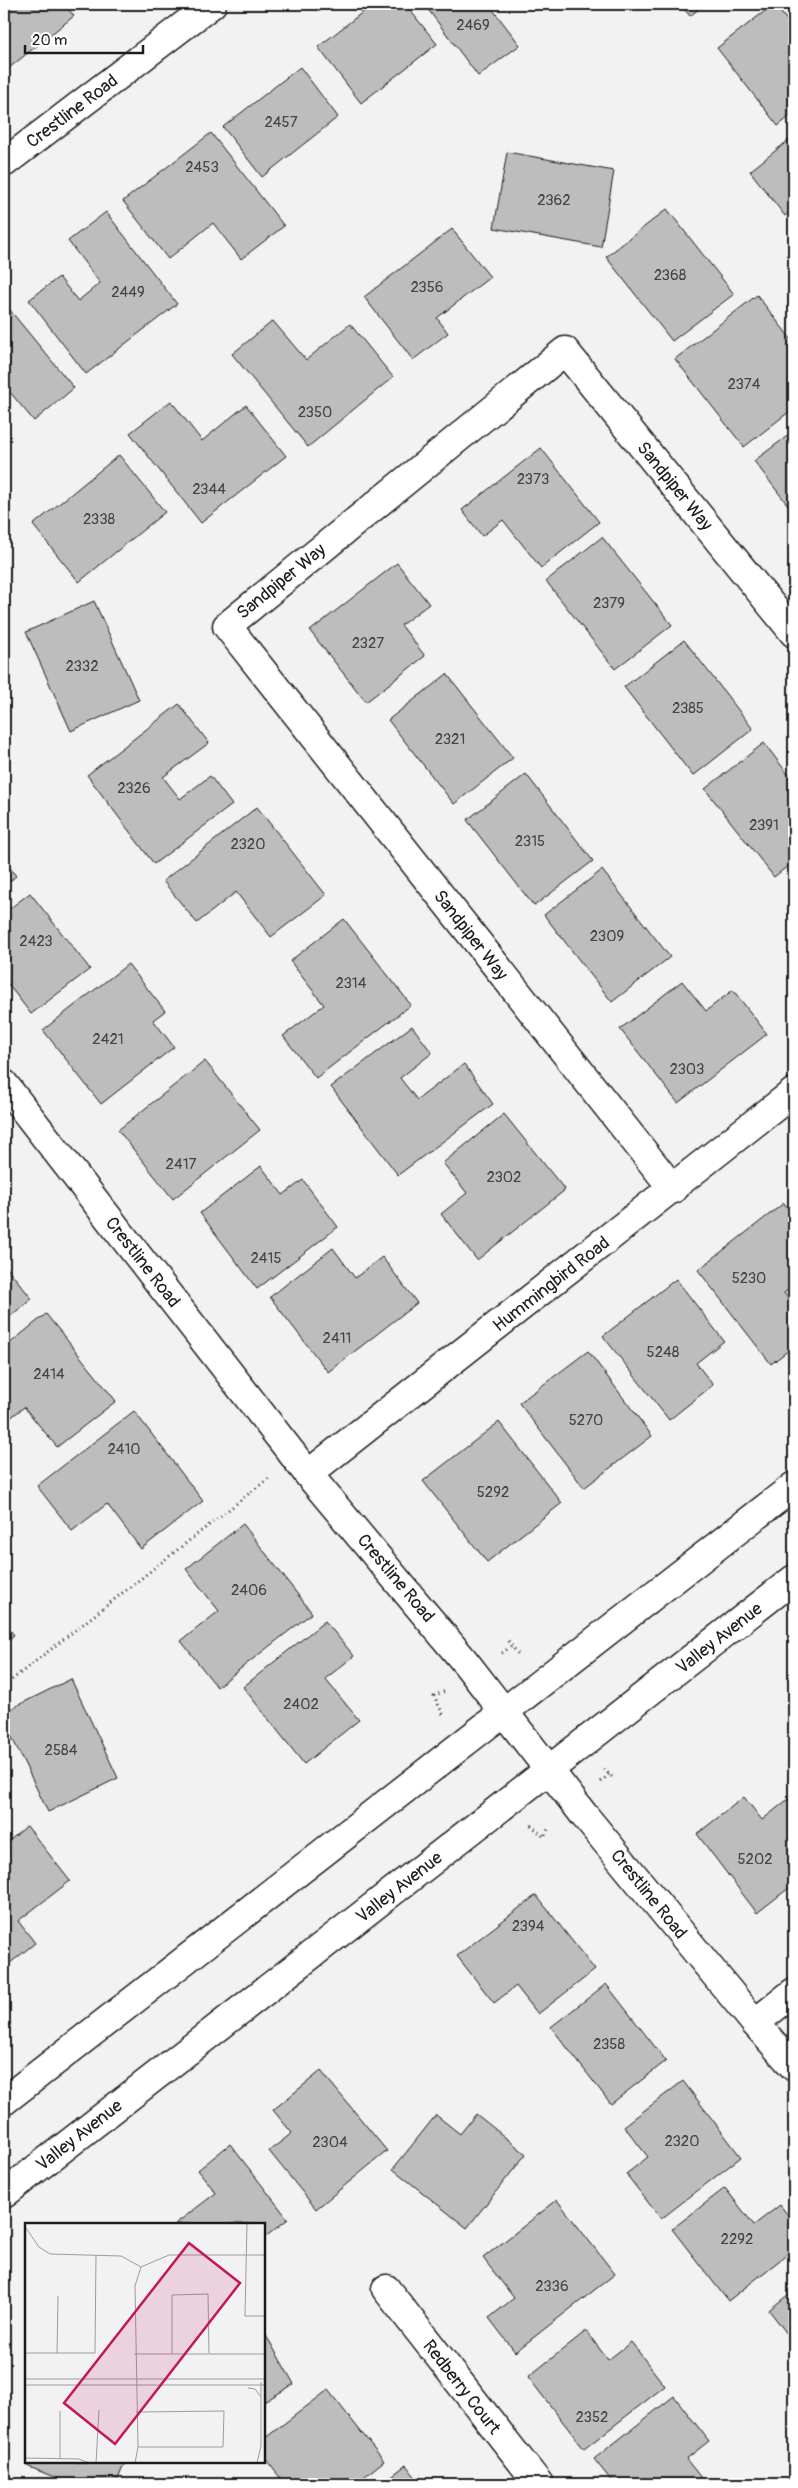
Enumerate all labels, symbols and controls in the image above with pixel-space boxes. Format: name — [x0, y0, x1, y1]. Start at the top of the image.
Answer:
house number: 2469 — [456, 16, 490, 35]
scale bar — [25, 22, 142, 54]
text: 20 m — [32, 31, 67, 50]
street label: Crestline Road — [22, 69, 123, 153]
house number: 2457 — [264, 113, 298, 132]
house number: 2453 — [185, 158, 219, 177]
house number: 2362 — [537, 191, 571, 210]
house number: 2368 — [654, 266, 687, 285]
house number: 2356 — [410, 278, 444, 297]
house number: 2449 — [111, 283, 145, 302]
house number: 2374 — [728, 375, 761, 394]
house number: 2350 — [298, 403, 332, 422]
street label: Sandpiper Way — [632, 437, 718, 536]
house number: 2373 — [517, 470, 549, 489]
house number: 2344 — [192, 480, 226, 499]
house number: 2338 — [83, 510, 116, 529]
street label: Sandpiper Way — [232, 538, 331, 624]
house number: 2379 — [593, 594, 625, 613]
house number: 2327 — [352, 634, 384, 653]
house number: 2332 — [65, 657, 99, 676]
house number: 2385 — [672, 699, 704, 718]
house number: 2321 — [435, 730, 465, 749]
house number: 2326 — [117, 779, 151, 798]
house number: 2391 — [749, 816, 779, 835]
house number: 2315 — [515, 832, 545, 851]
house number: 2320 — [231, 835, 265, 854]
street label: Sandpiper Way — [428, 886, 513, 985]
house number: 2309 — [590, 927, 624, 946]
house number: 2423 — [19, 932, 53, 951]
house number: 2314 — [336, 974, 367, 993]
house number: 2421 — [92, 1030, 124, 1049]
house number: 2303 — [670, 1060, 704, 1079]
house number: 2417 — [166, 1155, 197, 1174]
house number: 2302 — [487, 1168, 521, 1187]
street label: Crestline Road — [100, 1212, 185, 1312]
street label: Hummingbird Road — [488, 1232, 614, 1337]
house number: 2415 — [250, 1249, 282, 1268]
house number: 5230 — [732, 1269, 766, 1288]
house number: 2411 — [323, 1329, 351, 1348]
house number: 5248 — [647, 1343, 680, 1362]
house number: 2414 — [33, 1365, 65, 1384]
house number: 5270 — [569, 1411, 603, 1430]
house number: 2410 — [107, 1440, 141, 1459]
house number: 5292 — [477, 1483, 509, 1502]
street label: Crestline Road — [352, 1529, 439, 1627]
house number: 2406 — [231, 1581, 267, 1600]
street label: Valley Avenue — [671, 1597, 767, 1679]
house number: 2402 — [283, 1695, 319, 1714]
house number: 2584 — [45, 1741, 78, 1760]
street label: Crestline Road — [605, 1845, 692, 1944]
street label: Valley Avenue — [351, 1846, 447, 1928]
house number: 5202 — [737, 1850, 773, 1869]
house number: 2394 — [512, 1917, 545, 1936]
house number: 2358 — [593, 2035, 625, 2054]
street label: Valley Avenue — [31, 2094, 127, 2176]
house number: 2320 — [665, 2132, 699, 2151]
house number: 2304 — [312, 2133, 348, 2152]
inset map — [25, 2223, 265, 2463]
house number: 2292 — [721, 2230, 753, 2249]
house number: 2336 — [535, 2277, 569, 2296]
street label: Redberry Court — [418, 2335, 506, 2440]
house number: 2352 — [576, 2408, 608, 2427]

